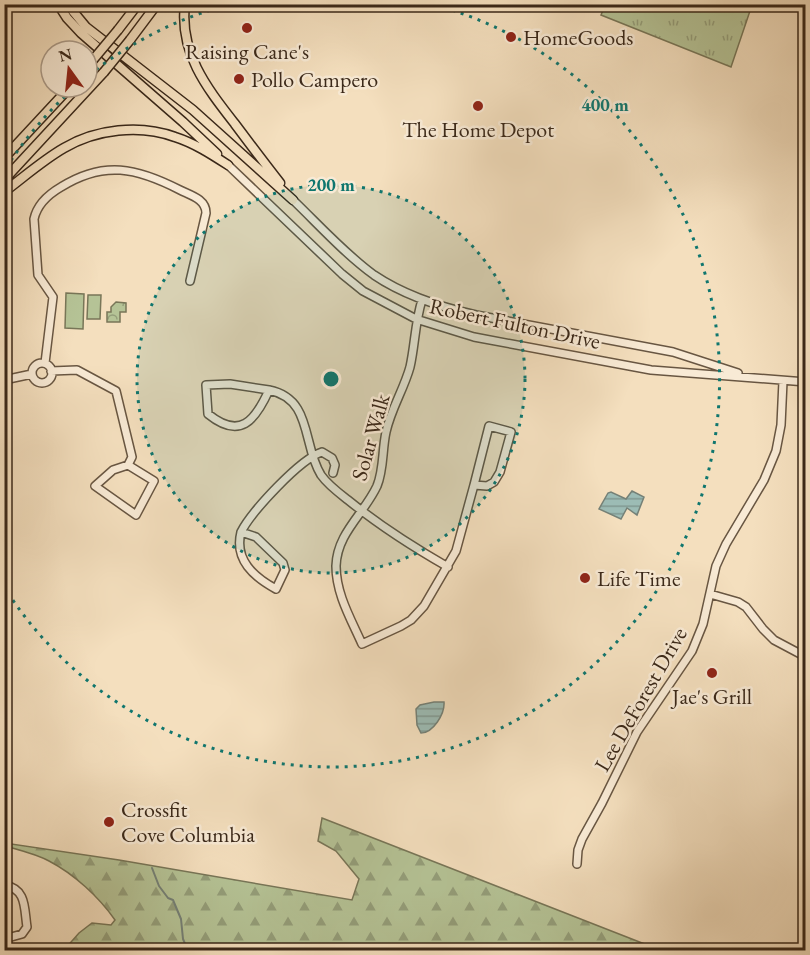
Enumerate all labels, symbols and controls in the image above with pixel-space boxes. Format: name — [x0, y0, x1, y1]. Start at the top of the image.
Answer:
marker: Raising Cane's — [240, 21, 254, 35]
place label: HomeGoods — [523, 23, 633, 52]
marker: HomeGoods — [504, 30, 518, 44]
place label: Raising Cane's — [185, 37, 309, 66]
north arrow — [39, 39, 99, 99]
text: N — [56, 43, 74, 67]
place label: Pollo Campero — [251, 65, 378, 94]
marker: Pollo Campero — [232, 72, 246, 86]
text: 400 m — [581, 93, 629, 116]
marker: The Home Depot — [471, 99, 485, 113]
place label: The Home Depot — [402, 115, 554, 144]
text: 200 m — [307, 173, 355, 196]
street label: Robert Fulton Drive — [427, 291, 603, 356]
centre of rings — [321, 369, 341, 389]
street label: Solar Walk — [344, 390, 397, 484]
place label: Life Time — [597, 564, 681, 593]
marker: Life Time — [578, 571, 592, 585]
street label: Lee DeForest Drive — [587, 621, 694, 777]
marker: Jae's Grill — [705, 666, 719, 680]
place label: Jae's Grill — [670, 682, 752, 711]
place label: Crossfit Cove Columbia — [121, 795, 255, 849]
marker: Crossfit Cove Columbia — [102, 815, 116, 829]

